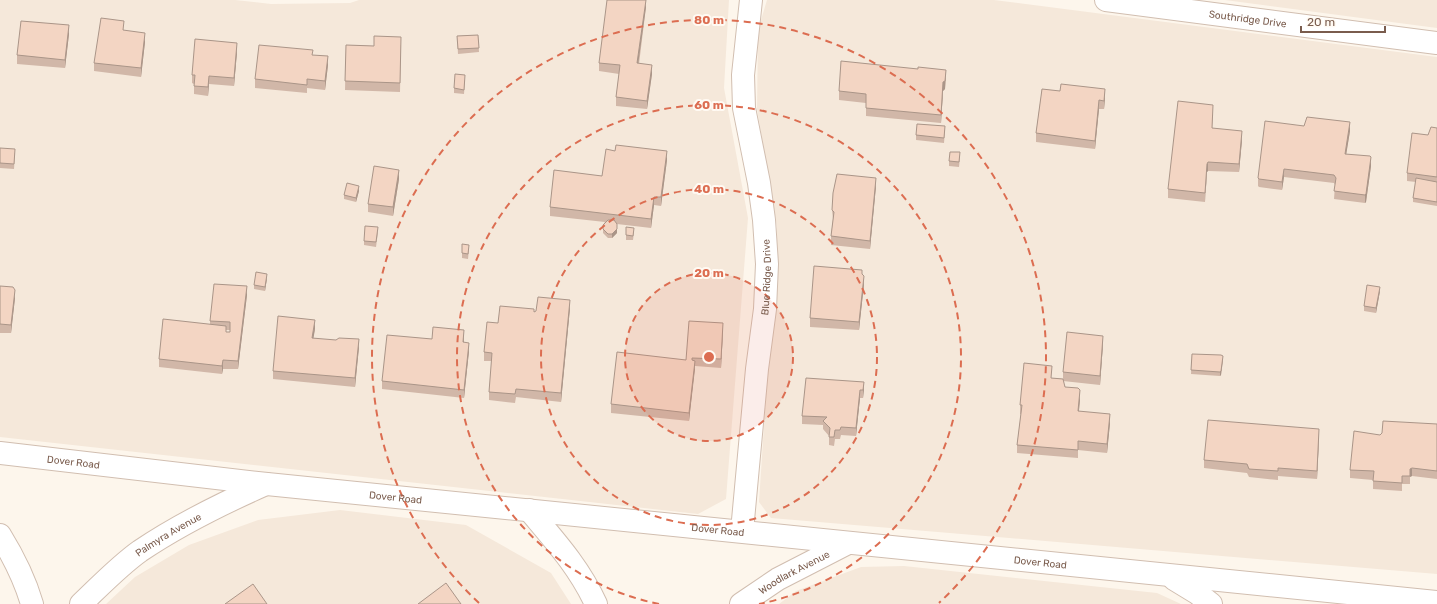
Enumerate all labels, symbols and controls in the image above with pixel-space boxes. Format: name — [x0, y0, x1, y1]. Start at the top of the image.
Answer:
street label: Southridge Drive — [1208, 8, 1288, 30]
scale bar — [1301, 8, 1385, 34]
text: 80 m — [694, 13, 724, 27]
text: 20 m — [1307, 15, 1335, 29]
text: 60 m — [694, 98, 724, 112]
text: 40 m — [694, 182, 724, 196]
street label: Blue Ridge Drive — [759, 238, 774, 316]
text: 20 m — [694, 266, 724, 280]
centre of rings — [702, 350, 716, 364]
street label: Dover Road — [46, 454, 101, 472]
street label: Dover Road — [368, 489, 423, 507]
street label: Palmyra Avenue — [133, 511, 204, 560]
street label: Dover Road — [691, 522, 745, 539]
street label: Woodlark Avenue — [757, 548, 832, 597]
street label: Dover Road — [1013, 554, 1067, 572]

